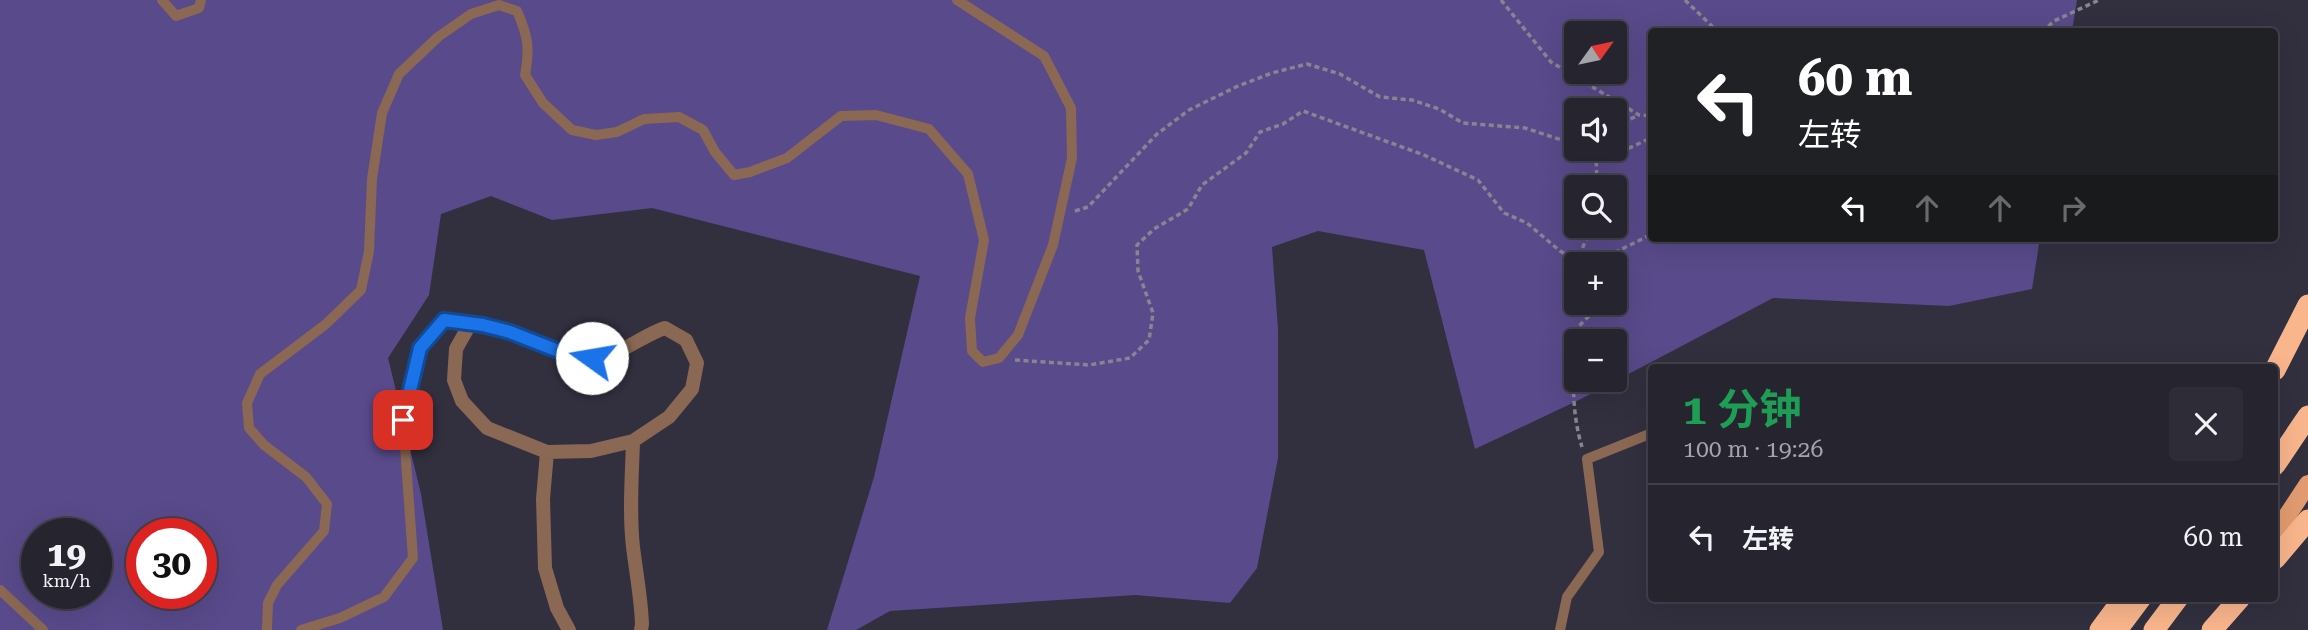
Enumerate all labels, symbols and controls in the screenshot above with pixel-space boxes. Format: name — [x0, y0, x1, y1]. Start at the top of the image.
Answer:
north arrow — [1564, 21, 1628, 84]
map controls — [1564, 21, 1627, 392]
text: 60 m — [1798, 50, 1913, 107]
icon: left — [1683, 56, 1774, 147]
button: sound — [1564, 98, 1627, 161]
text: 左转 — [1798, 116, 1862, 154]
button: search — [1564, 175, 1627, 238]
icon: left — [1835, 189, 1873, 227]
icon: ahead — [1908, 189, 1946, 227]
icon: ahead — [1981, 189, 2019, 227]
icon: right — [2054, 189, 2092, 227]
button: + — [1564, 252, 1627, 315]
position arrow — [555, 321, 629, 395]
button: − — [1564, 329, 1627, 392]
text: 1 分钟 — [1683, 385, 1801, 434]
button: close — [2169, 387, 2243, 461]
pin — [373, 390, 433, 450]
icon: arrive — [384, 401, 422, 439]
text: 100 m · 19:26 — [1683, 436, 1823, 463]
speed limit sign: 30 — [126, 518, 217, 609]
icon: left — [1683, 518, 1721, 556]
text: 60 m — [2184, 522, 2243, 552]
text: 左转 — [1742, 524, 1794, 554]
text: 19 — [47, 534, 86, 575]
text: km/h — [42, 570, 91, 591]

